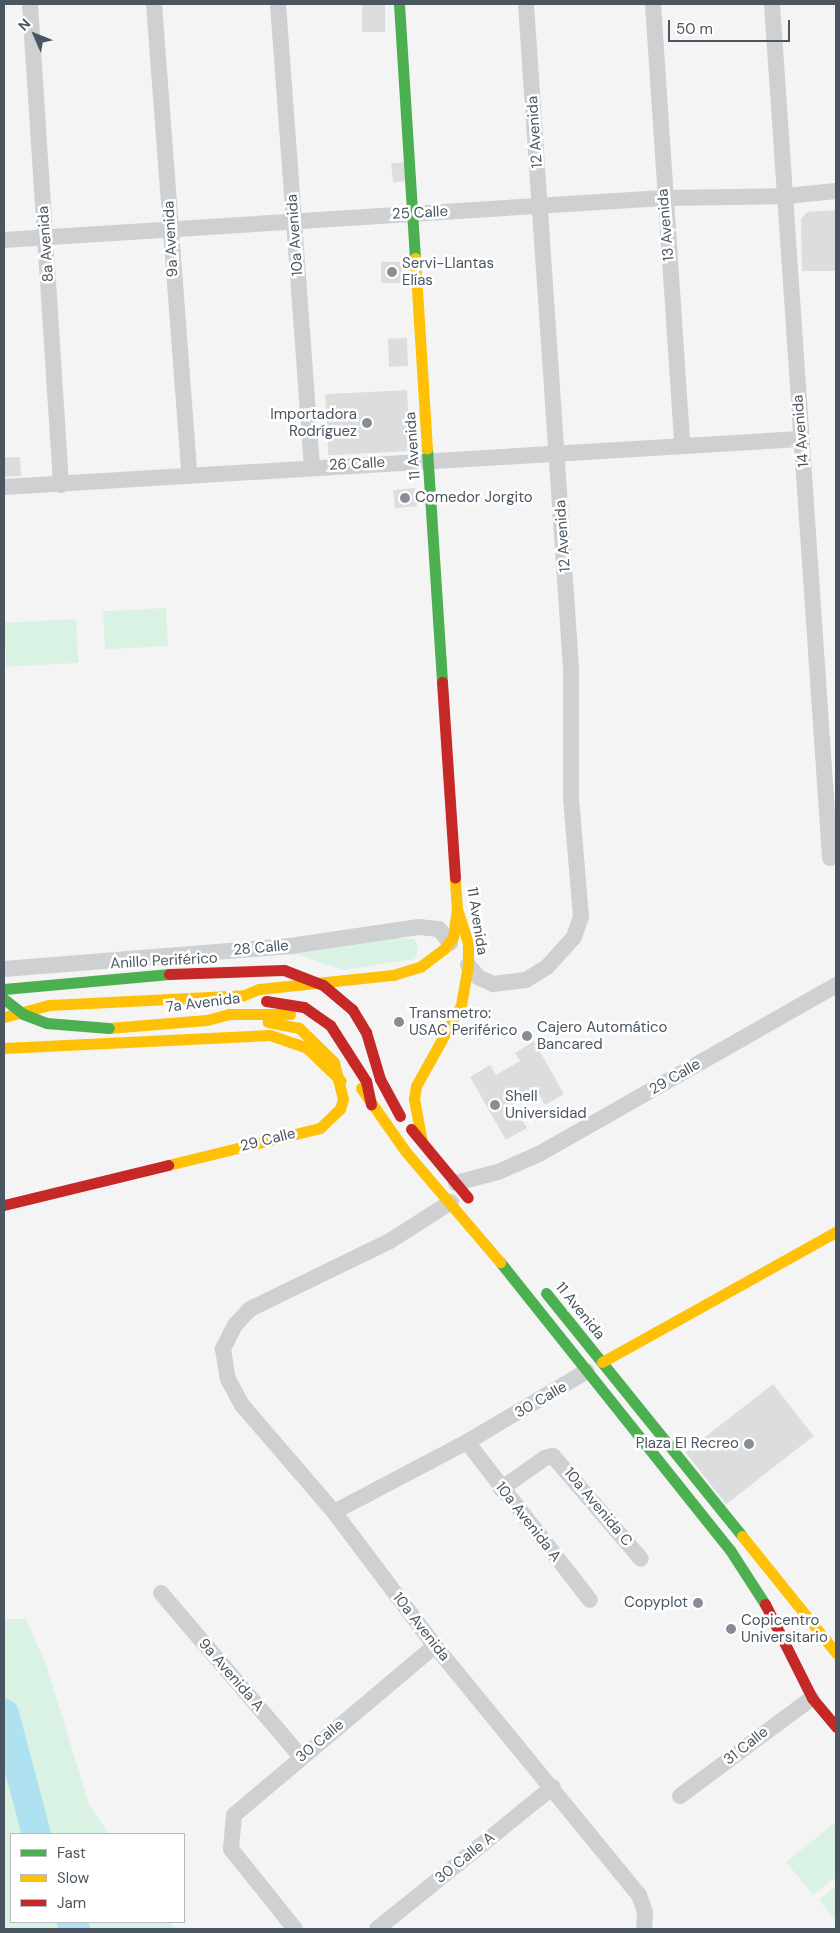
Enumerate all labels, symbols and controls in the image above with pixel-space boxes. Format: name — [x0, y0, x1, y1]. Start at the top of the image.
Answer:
north arrow — [10, 10, 60, 60]
scale bar — [670, 10, 792, 42]
text: N — [14, 15, 34, 35]
text: 50 m — [676, 19, 713, 39]
street label: 12 Avenida — [523, 95, 547, 169]
street label: 13 Avenida — [654, 188, 678, 262]
street label: 10a Avenida — [283, 193, 307, 277]
street label: 9a Avenida — [160, 200, 182, 278]
street label: 25 Calle — [392, 203, 448, 223]
street label: 8a Avenida — [34, 205, 58, 283]
place label: Servi-Llantas Elías — [402, 254, 494, 289]
marker: Servi-Llantas Elías — [386, 266, 398, 278]
street label: 14 Avenida — [789, 394, 813, 468]
place label: Importadora Rodríguez — [270, 405, 357, 440]
street label: 11 Avenida — [402, 411, 424, 481]
marker: Importadora Rodríguez — [361, 417, 373, 429]
street label: 26 Calle — [328, 454, 386, 474]
place label: Comedor Jorgito — [415, 489, 533, 507]
marker: Comedor Jorgito — [399, 492, 411, 504]
street label: 12 Avenida — [551, 499, 575, 573]
street label: 11 Avenida — [463, 886, 491, 956]
street label: 28 Calle — [233, 937, 289, 959]
street label: Anillo Periférico — [110, 949, 218, 973]
street label: 7a Avenida — [165, 990, 241, 1016]
place label: Transmetro: USAC Periférico — [409, 1004, 518, 1039]
marker: Transmetro: USAC Periférico — [393, 1016, 405, 1028]
place label: Cajero Automático Bancared — [537, 1018, 667, 1053]
marker: Cajero Automático Bancared — [521, 1030, 533, 1042]
street label: 29 Calle — [646, 1055, 704, 1099]
place label: Shell Universidad — [505, 1087, 587, 1122]
marker: Shell Universidad — [489, 1099, 501, 1111]
street label: 29 Calle — [239, 1124, 297, 1156]
street label: 11 Avenida — [551, 1279, 609, 1343]
street label: 30 Calle — [512, 1378, 570, 1422]
place label: Plaza El Recreo — [636, 1435, 739, 1453]
marker: Plaza El Recreo — [743, 1438, 755, 1450]
street label: 10a Avenida C — [560, 1464, 636, 1550]
street label: 10a Avenida A — [491, 1479, 565, 1565]
street label: 10a Avenida — [389, 1589, 453, 1665]
place label: Copyplot — [624, 1594, 688, 1612]
marker: Copyplot — [692, 1597, 704, 1609]
place label: Copicentro Universitario — [741, 1611, 828, 1646]
marker: Copicentro Universitario — [725, 1623, 737, 1635]
street label: 9a Avenida A — [195, 1635, 267, 1715]
street label: 30 Calle — [292, 1716, 348, 1766]
street label: 31 Calle — [720, 1723, 772, 1769]
street label: 30 Calle A — [432, 1829, 498, 1887]
legend — [10, 1833, 185, 1923]
text: Fast — [57, 1843, 86, 1863]
text: Slow — [57, 1868, 89, 1888]
text: Jam — [57, 1893, 86, 1913]

